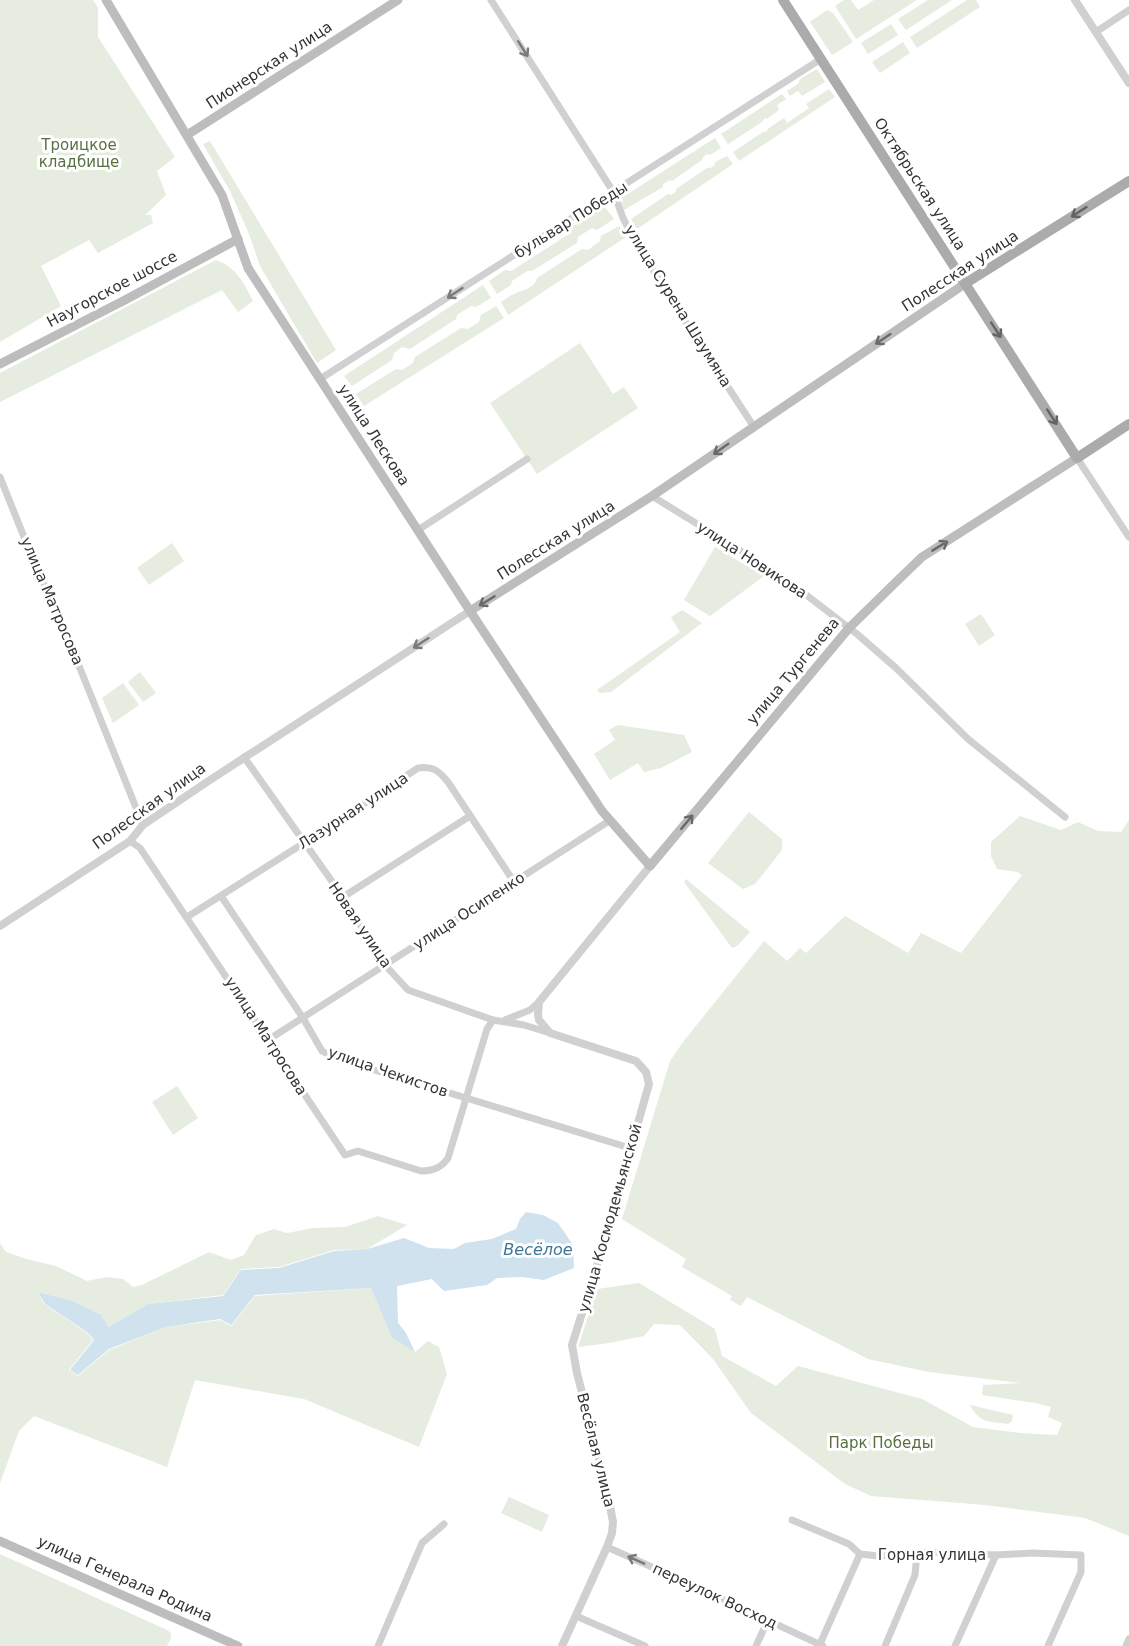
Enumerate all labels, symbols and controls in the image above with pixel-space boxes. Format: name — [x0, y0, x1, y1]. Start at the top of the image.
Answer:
street label: Пионерская улица — [203, 18, 335, 112]
one-way arrow — [516, 41, 529, 58]
street label: Октябрьская улица — [870, 114, 970, 254]
park label: Троицкое кладбище — [39, 136, 119, 171]
street label: бульвар Победы — [511, 178, 631, 262]
one-way arrow — [1071, 205, 1088, 218]
street label: улица Сурена Шаумяна — [621, 222, 735, 390]
street label: Полесская улица — [898, 227, 1022, 315]
street label: Наугорское шоссе — [44, 247, 180, 331]
one-way arrow — [447, 287, 464, 300]
one-way arrow — [990, 321, 1002, 338]
one-way arrow — [875, 333, 891, 345]
street label: улица Лескова — [334, 381, 414, 489]
one-way arrow — [1046, 408, 1058, 425]
one-way arrow — [714, 443, 730, 455]
street label: Полесская улица — [494, 496, 618, 584]
street label: улица Новикова — [694, 518, 810, 602]
street label: улица Матросова — [17, 534, 87, 668]
one-way arrow — [931, 540, 948, 552]
one-way arrow — [479, 595, 496, 607]
street label: улица Тургенева — [743, 614, 843, 728]
one-way arrow — [413, 637, 430, 649]
street label: Полесская улица — [89, 759, 209, 853]
street label: Лазурная улица — [295, 769, 411, 853]
one-way arrow — [680, 815, 694, 830]
street label: улица Осипенко — [410, 868, 528, 954]
street label: Новая улица — [325, 879, 395, 971]
street label: улица Матросова — [221, 973, 311, 1099]
street label: улица Чекистов — [326, 1043, 450, 1101]
street label: улица Космодемьянской — [574, 1121, 646, 1315]
water label: Весёлое — [503, 1240, 573, 1259]
street label: Весёлая улица — [573, 1391, 619, 1509]
park label: Парк Победы — [829, 1434, 933, 1452]
street label: улица Генерала Родина — [35, 1532, 215, 1626]
street label: Горная улица — [878, 1546, 986, 1564]
one-way arrow — [628, 1554, 646, 1565]
street label: переулок Восход — [650, 1559, 780, 1633]

